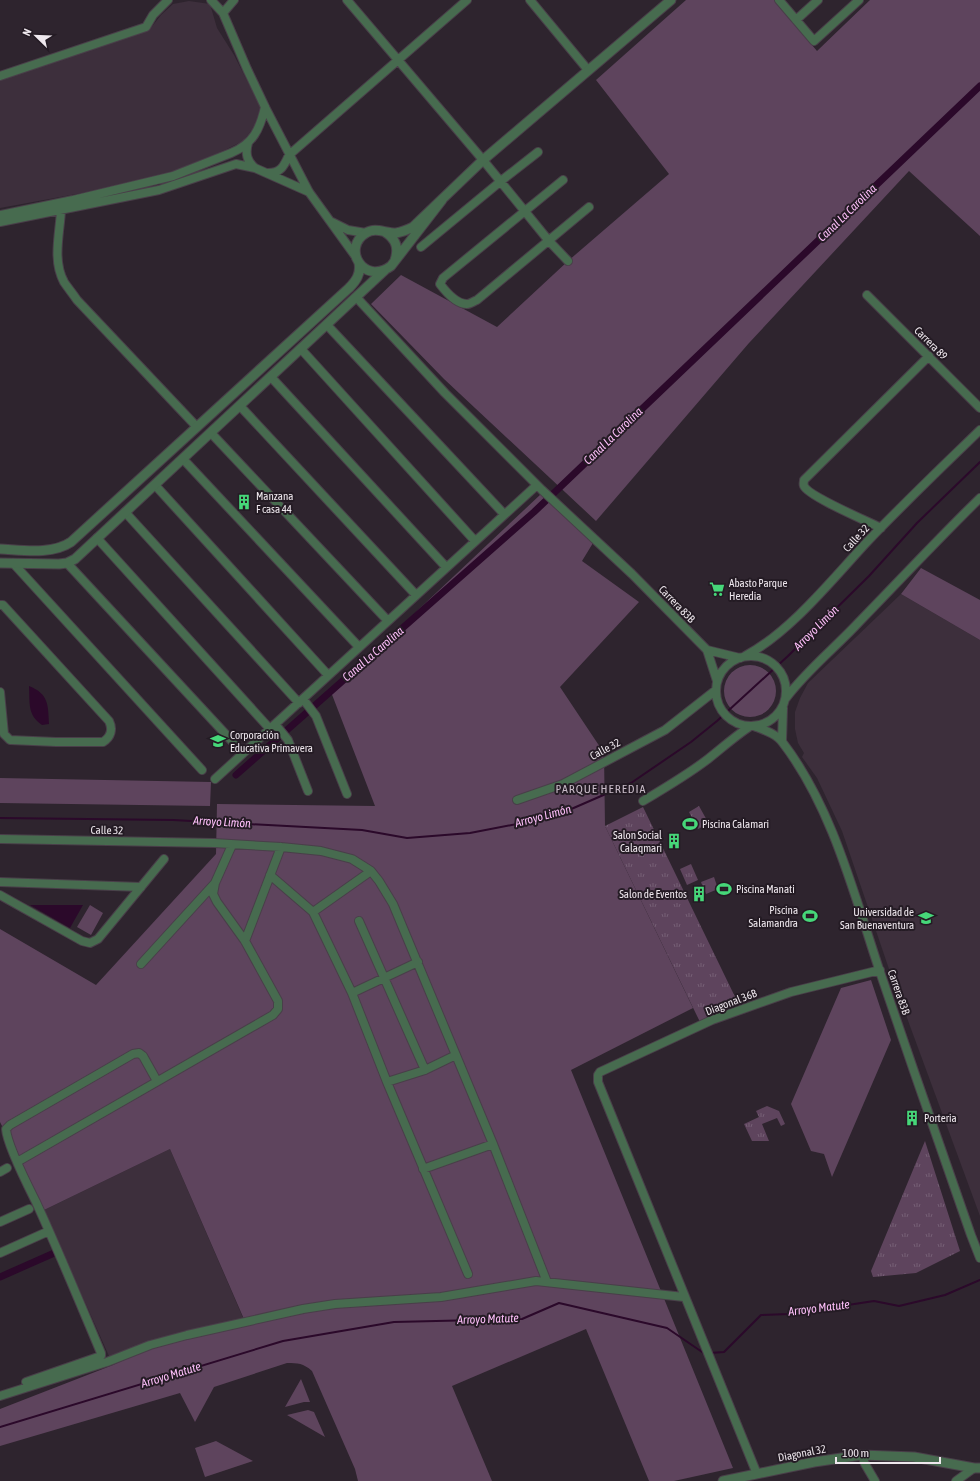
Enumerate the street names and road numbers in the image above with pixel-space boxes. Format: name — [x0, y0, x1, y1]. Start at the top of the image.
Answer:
street label: Carrera 89 — [912, 324, 950, 362]
street label: Calle 32 — [840, 522, 872, 554]
street label: Carrera 83B — [656, 583, 698, 626]
street label: Calle 32 — [588, 736, 622, 762]
street label: Calle 32 — [91, 824, 123, 836]
street label: Carrera 83B — [886, 968, 913, 1017]
street label: Diagonal 36B — [704, 986, 759, 1017]
street label: Diagonal 32 — [777, 1442, 827, 1464]

